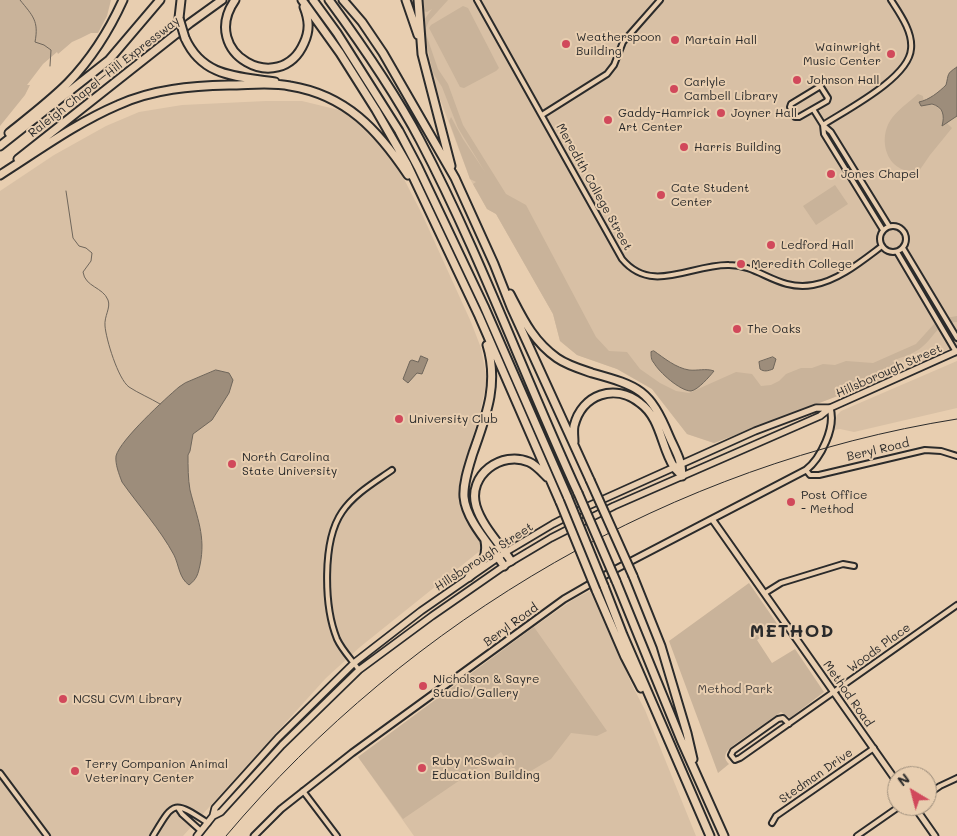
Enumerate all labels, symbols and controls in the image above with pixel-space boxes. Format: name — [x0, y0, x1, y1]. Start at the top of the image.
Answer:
street label: Raleigh Chapel–Hill Expressway — [26, 13, 182, 141]
place label: Weatherspoon Building — [576, 30, 661, 58]
place label: Martain Hall — [685, 33, 757, 47]
marker: Martain Hall — [669, 34, 681, 46]
marker: Weatherspoon Building — [560, 38, 572, 50]
place label: Wainwright Music Center — [803, 40, 881, 68]
marker: Wainwright Music Center — [885, 48, 897, 60]
place label: Johnson Hall — [807, 73, 880, 87]
marker: Johnson Hall — [791, 74, 803, 86]
place label: Carlyle Cambell Library — [684, 75, 778, 103]
marker: Carlyle Cambell Library — [668, 83, 680, 95]
place label: Gaddy-Hamrick Art Center — [618, 106, 710, 134]
place label: Joyner Hall — [731, 106, 797, 120]
marker: Joyner Hall — [715, 107, 727, 119]
marker: Gaddy-Hamrick Art Center — [602, 114, 614, 126]
street label: Meredith College Street — [553, 121, 635, 253]
place label: Harris Building — [694, 140, 781, 154]
marker: Harris Building — [678, 141, 690, 153]
place label: Jones Chapel — [841, 167, 919, 181]
marker: Jones Chapel — [825, 168, 837, 180]
place label: Cate Student Center — [671, 181, 749, 209]
marker: Cate Student Center — [655, 189, 667, 201]
place label: Ledford Hall — [781, 238, 854, 252]
marker: Ledford Hall — [765, 239, 777, 251]
place label: Meredith College — [751, 257, 852, 271]
marker: Meredith College — [735, 258, 747, 270]
place label: The Oaks — [747, 322, 801, 336]
marker: The Oaks — [731, 323, 743, 335]
street label: Hillsborough Street — [834, 341, 944, 401]
place label: University Club — [409, 412, 498, 426]
marker: University Club — [393, 413, 405, 425]
street label: Beryl Road — [845, 436, 911, 464]
place label: North Carolina State University — [242, 450, 337, 478]
marker: North Carolina State University — [226, 458, 238, 470]
place label: Post Office - Method — [801, 488, 867, 516]
marker: Post Office - Method — [785, 496, 797, 508]
street label: Hillsborough Street — [432, 520, 536, 594]
street label: Beryl Road — [481, 600, 541, 650]
district label: METHOD — [749, 620, 835, 642]
street label: Woods Place — [845, 620, 913, 676]
street label: Method Road — [820, 658, 876, 730]
place label: Nicholson & Sayre Studio/Gallery — [433, 672, 539, 700]
marker: Nicholson & Sayre Studio/Gallery — [417, 680, 429, 692]
park label: Method Park — [698, 682, 772, 696]
place label: NCSU CVM Library — [73, 692, 182, 706]
marker: NCSU CVM Library — [57, 693, 69, 705]
street label: Stedman Drive — [777, 745, 855, 807]
place label: Ruby McSwain Education Building — [432, 754, 540, 782]
place label: Terry Companion Animal Veterinary Center — [85, 757, 228, 785]
marker: Ruby McSwain Education Building — [416, 762, 428, 774]
marker: Terry Companion Animal Veterinary Center — [69, 765, 81, 777]
north arrow — [887, 766, 937, 816]
text: N — [893, 769, 913, 790]

